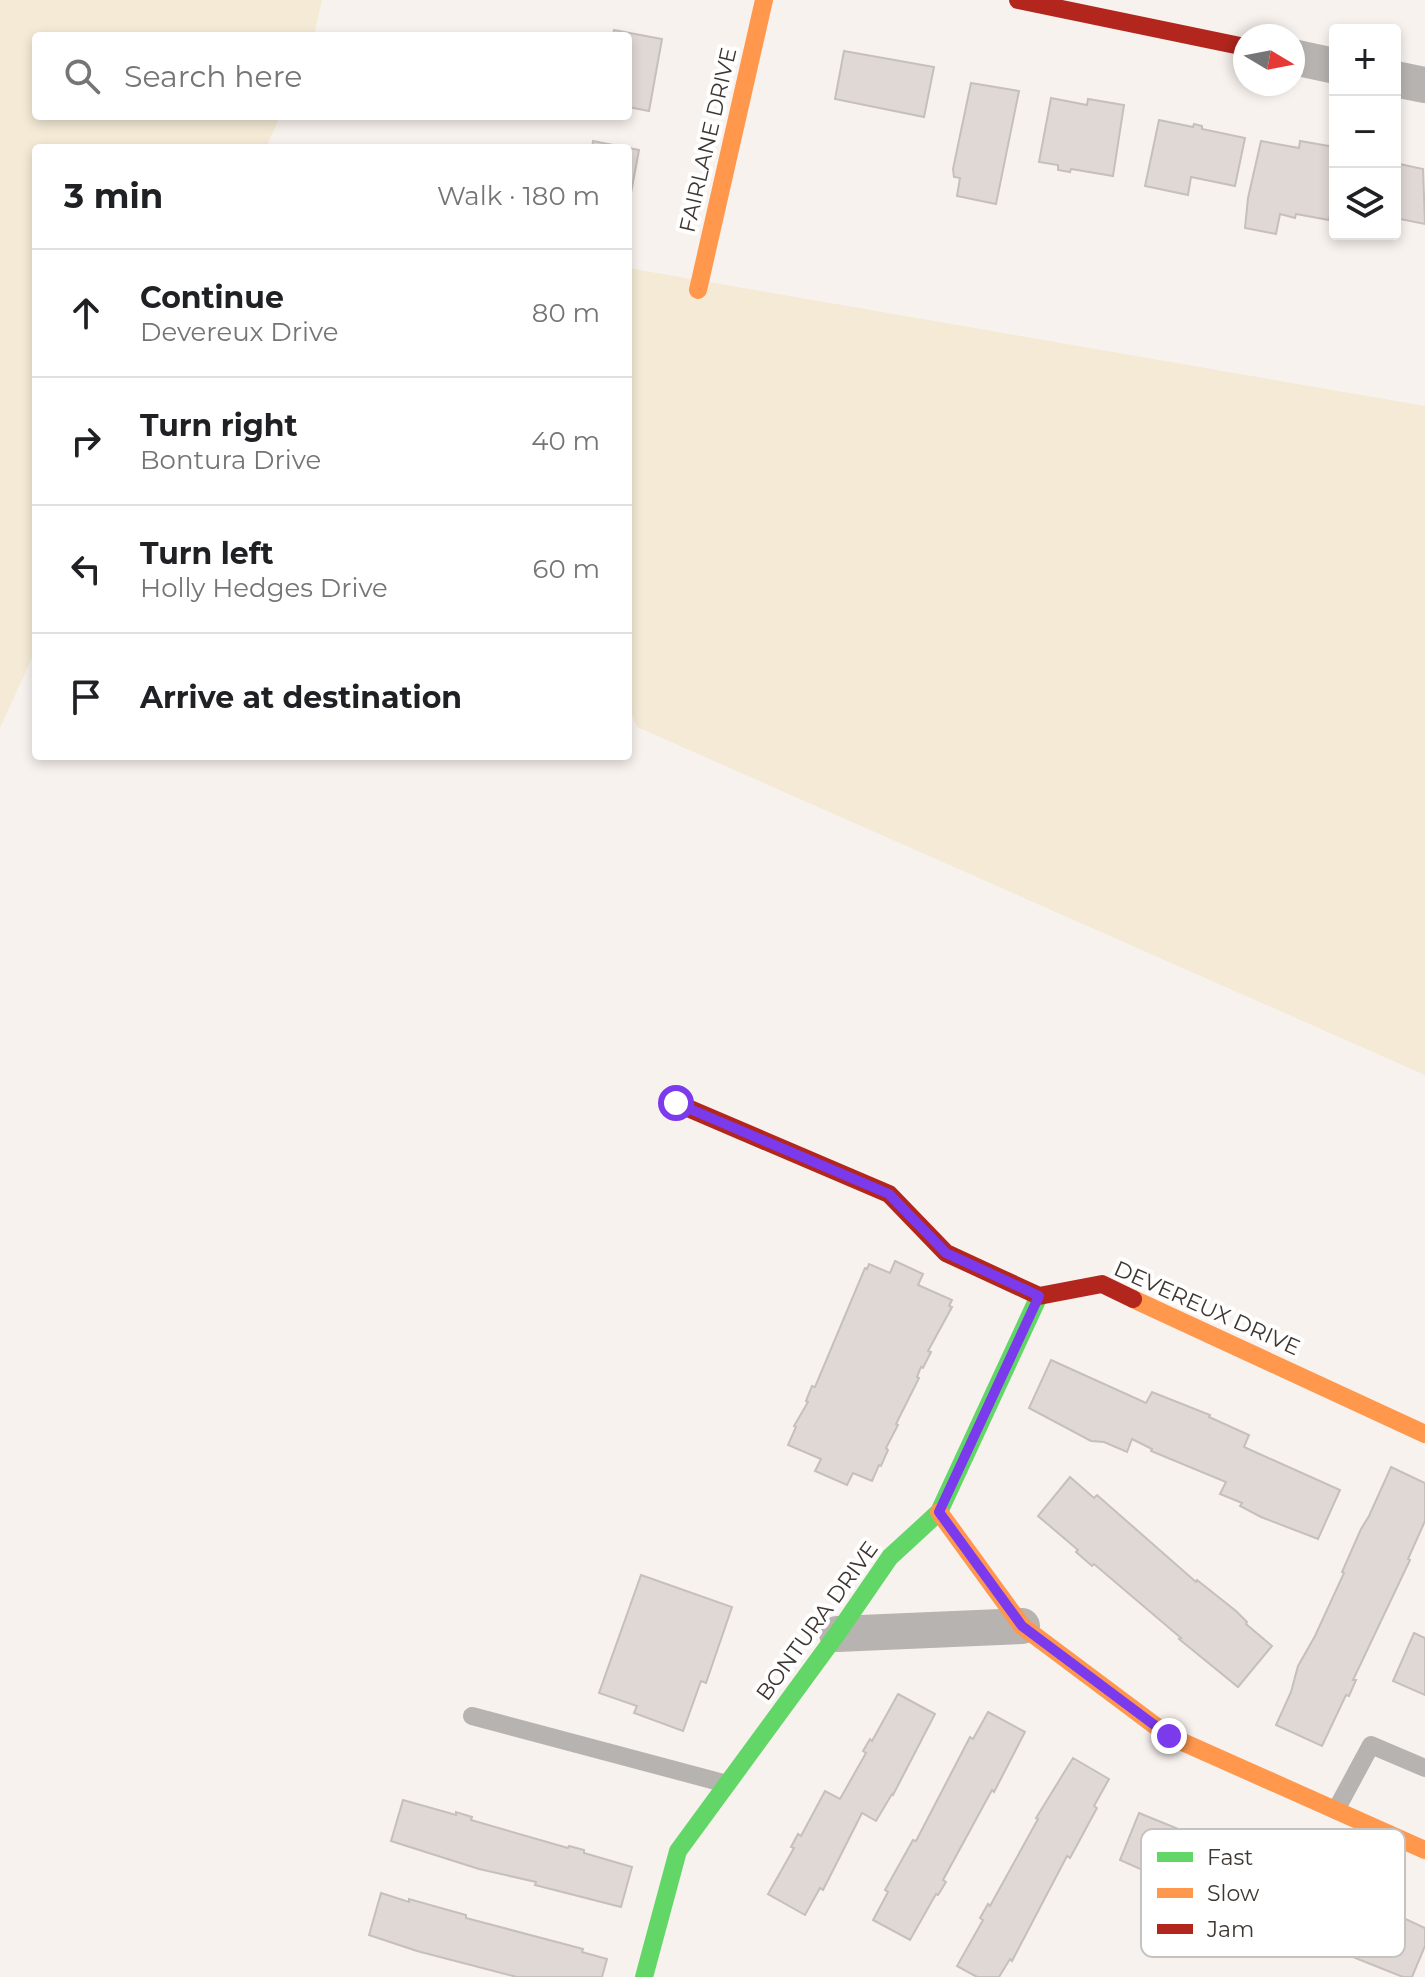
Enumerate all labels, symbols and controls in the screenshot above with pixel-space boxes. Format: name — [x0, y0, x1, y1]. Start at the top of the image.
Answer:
north arrow — [1233, 24, 1305, 96]
map controls — [1329, 24, 1401, 240]
button: + — [1329, 24, 1401, 96]
search box — [32, 32, 632, 120]
street label: FAIRLANE DRIVE — [674, 45, 742, 235]
icon: search — [60, 54, 104, 98]
text: Search here — [124, 58, 302, 95]
button: − — [1329, 96, 1401, 168]
button: layers — [1329, 168, 1401, 240]
text: 3 min — [64, 175, 163, 217]
text: Walk · 180 m — [437, 180, 600, 212]
text: Continue — [140, 279, 284, 316]
icon: ahead — [64, 291, 108, 335]
text: 80 m — [532, 297, 600, 329]
text: Devereux Drive — [140, 316, 338, 348]
text: Turn right — [140, 407, 297, 444]
icon: right — [64, 419, 108, 463]
text: 40 m — [531, 425, 600, 457]
text: Bontura Drive — [140, 444, 321, 476]
text: Turn left — [140, 535, 273, 572]
icon: left — [64, 547, 108, 591]
text: 60 m — [533, 553, 600, 585]
text: Holly Hedges Drive — [140, 572, 388, 604]
icon: arrive — [64, 675, 108, 719]
text: Arrive at destination — [140, 679, 462, 716]
route start — [658, 1085, 694, 1121]
street label: DEVEREUX DRIVE — [1110, 1255, 1304, 1361]
street label: BONTURA DRIVE — [750, 1536, 884, 1706]
route end — [1151, 1718, 1187, 1754]
legend — [1141, 1829, 1405, 1957]
text: Fast — [1207, 1844, 1253, 1871]
text: Slow — [1207, 1880, 1260, 1907]
text: Jam — [1206, 1916, 1254, 1943]

